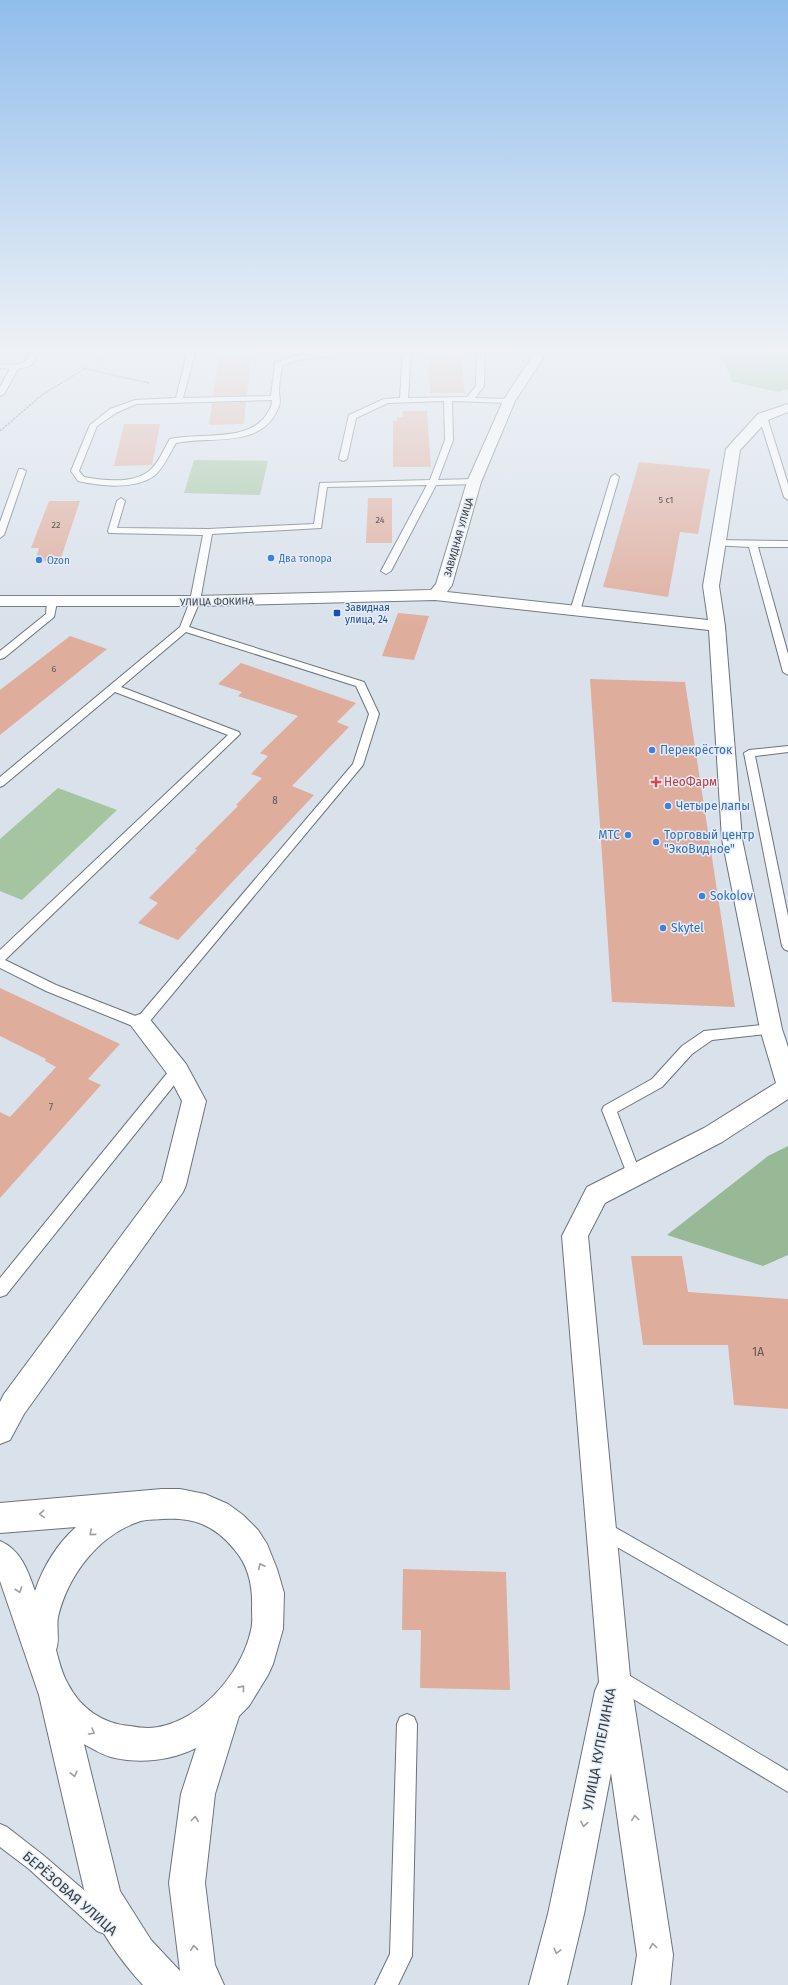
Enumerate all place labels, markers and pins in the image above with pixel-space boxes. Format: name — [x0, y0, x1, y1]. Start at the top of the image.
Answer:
marker: Два топора — [266, 553, 276, 563]
place label: Два топора — [278, 553, 332, 565]
marker: Ozon — [34, 555, 44, 565]
place label: Ozon — [47, 555, 70, 567]
place label: Завидная улица, 24 — [345, 602, 390, 626]
marker: Завидная улица, 24 — [332, 608, 342, 618]
place label: Перекрёсток — [660, 743, 733, 757]
marker: Перекрёсток — [647, 745, 657, 755]
place label: НеоФарм — [664, 775, 717, 789]
marker: НеоФарм — [651, 777, 661, 787]
place label: Четыре лапы — [676, 799, 750, 813]
marker: Четыре лапы — [663, 801, 673, 811]
place label: МТС — [598, 828, 620, 842]
place label: Торговый центр "ЭкоВидное" — [664, 828, 755, 856]
marker: МТС — [623, 830, 633, 840]
marker: Торговый центр "ЭкоВидное" — [651, 837, 661, 847]
place label: Sokolov — [710, 889, 753, 903]
marker: Sokolov — [697, 891, 707, 901]
place label: Skytel — [671, 921, 704, 935]
marker: Skytel — [658, 923, 668, 933]

